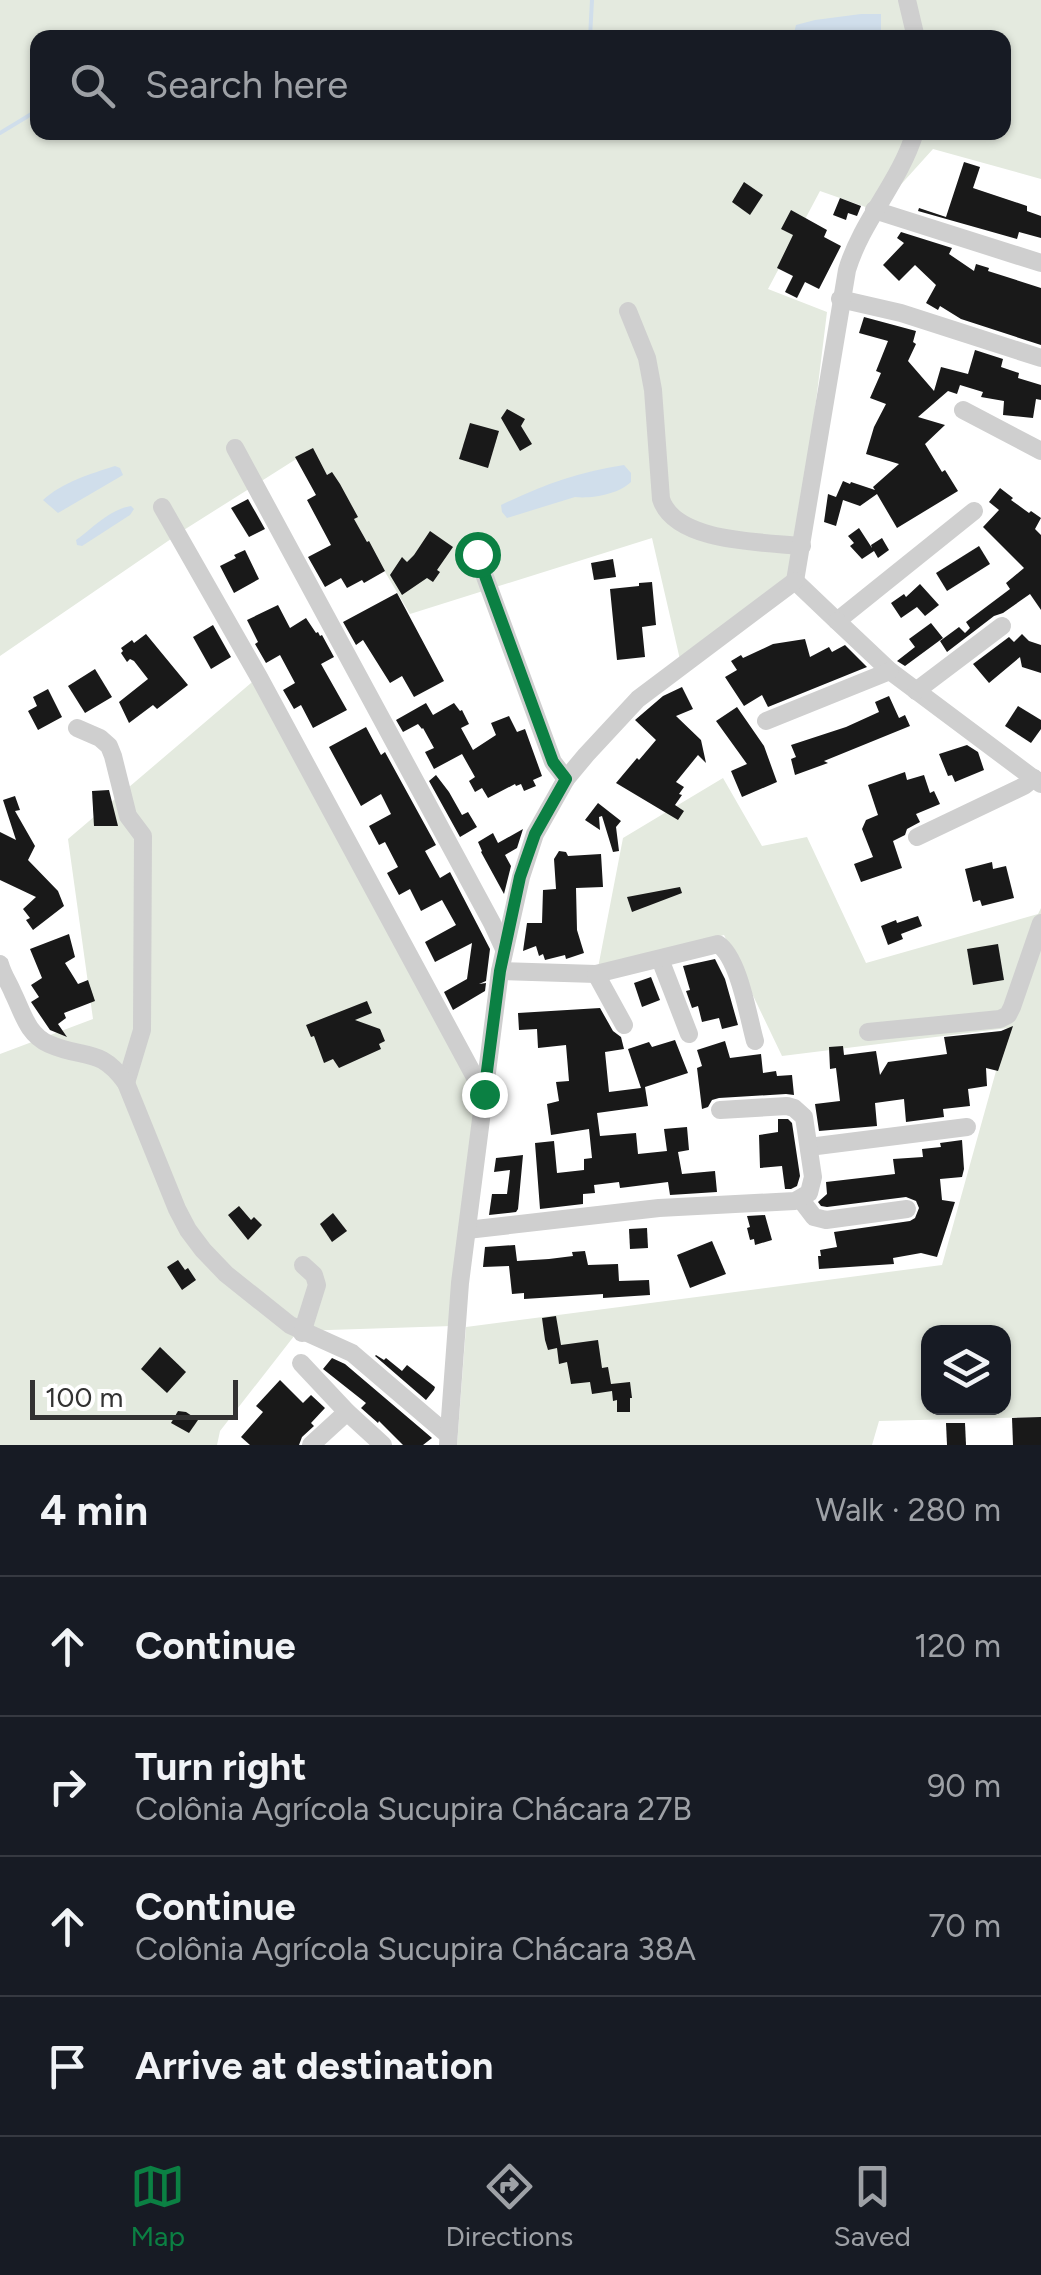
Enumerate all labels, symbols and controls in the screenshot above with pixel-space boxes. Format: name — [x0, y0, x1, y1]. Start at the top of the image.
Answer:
search box — [30, 30, 1011, 140]
icon: search — [65, 58, 120, 113]
text: Search here — [145, 62, 348, 108]
route start — [455, 532, 501, 578]
route end — [462, 1072, 508, 1118]
map controls — [921, 1325, 1011, 1415]
button: layers — [921, 1325, 1011, 1415]
scale bar — [30, 1375, 238, 1420]
text: 100 m — [45, 1380, 123, 1414]
text: 4 min — [40, 1485, 148, 1536]
text: Walk · 280 m — [816, 1491, 1001, 1529]
icon: ahead — [40, 1619, 95, 1674]
text: Continue — [135, 1623, 296, 1669]
text: 120 m — [914, 1627, 1001, 1665]
text: Turn right — [135, 1744, 307, 1790]
icon: right — [40, 1759, 95, 1814]
text: 90 m — [927, 1767, 1001, 1805]
text: Colônia Agrícola Sucupira Chácara 27B — [135, 1790, 692, 1828]
text: Continue — [135, 1884, 296, 1930]
icon: ahead — [40, 1899, 95, 1954]
text: 70 m — [928, 1907, 1001, 1945]
text: Colônia Agrícola Sucupira Chácara 38A — [135, 1930, 696, 1968]
icon: arrive — [40, 2039, 95, 2094]
text: Arrive at destination — [135, 2043, 493, 2089]
tab: Map — [130, 2159, 185, 2253]
tab: Directions — [446, 2159, 573, 2253]
tab: Saved — [834, 2159, 911, 2253]

